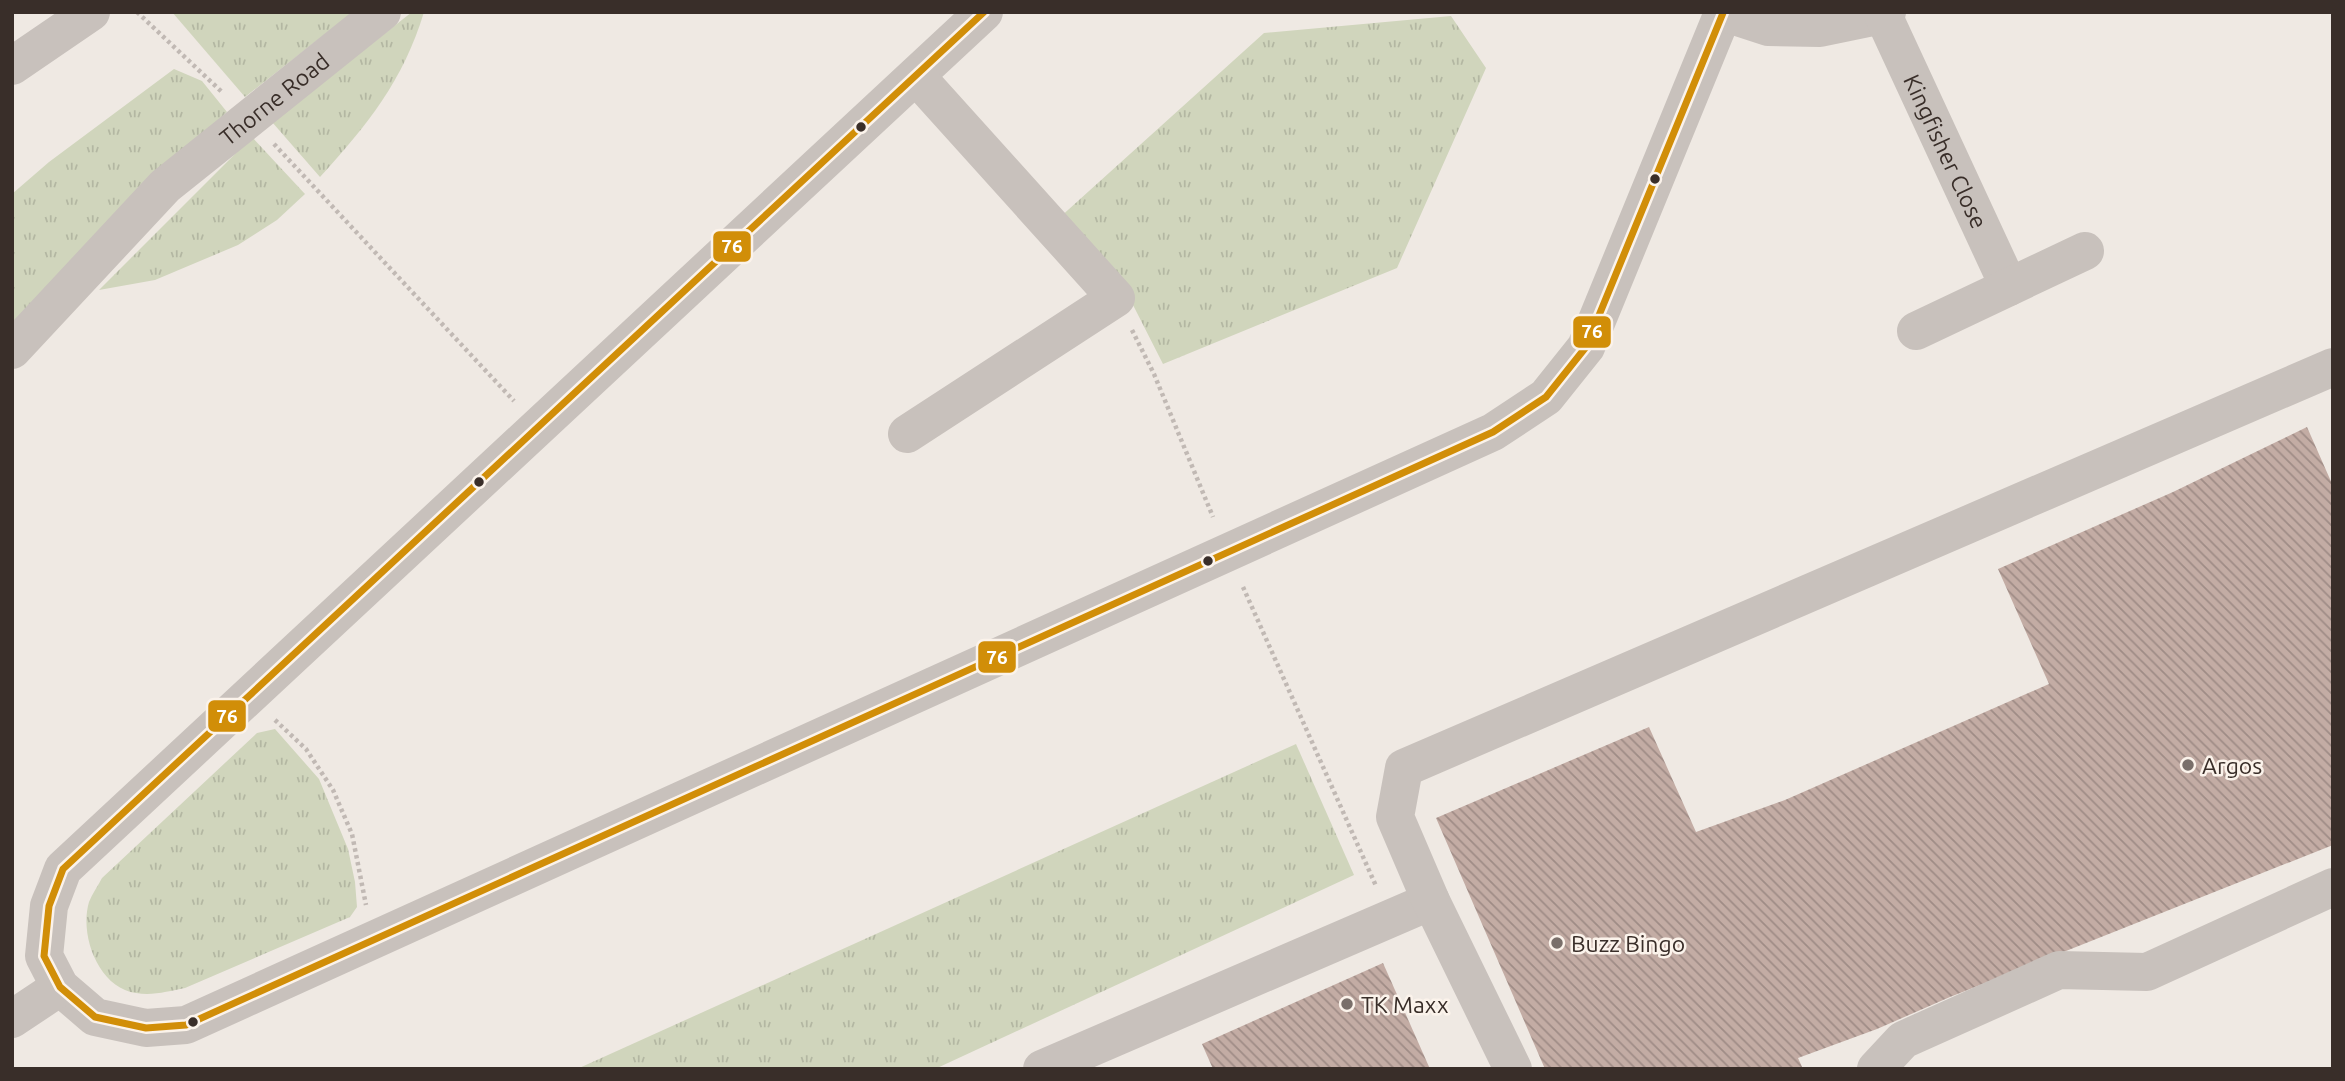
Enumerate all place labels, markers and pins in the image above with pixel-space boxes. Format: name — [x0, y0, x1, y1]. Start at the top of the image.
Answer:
unlabelled marker — [854, 120, 868, 134]
unlabelled marker — [1648, 172, 1662, 186]
unlabelled marker — [472, 475, 486, 489]
unlabelled marker — [1201, 554, 1215, 568]
place label: Argos — [2202, 753, 2262, 778]
marker: Argos — [2180, 757, 2196, 773]
place label: Buzz Bingo — [1571, 931, 1685, 956]
marker: Buzz Bingo — [1549, 935, 1565, 951]
place label: TK Maxx — [1361, 992, 1449, 1017]
marker: TK Maxx — [1339, 996, 1355, 1012]
unlabelled marker — [186, 1015, 200, 1029]

